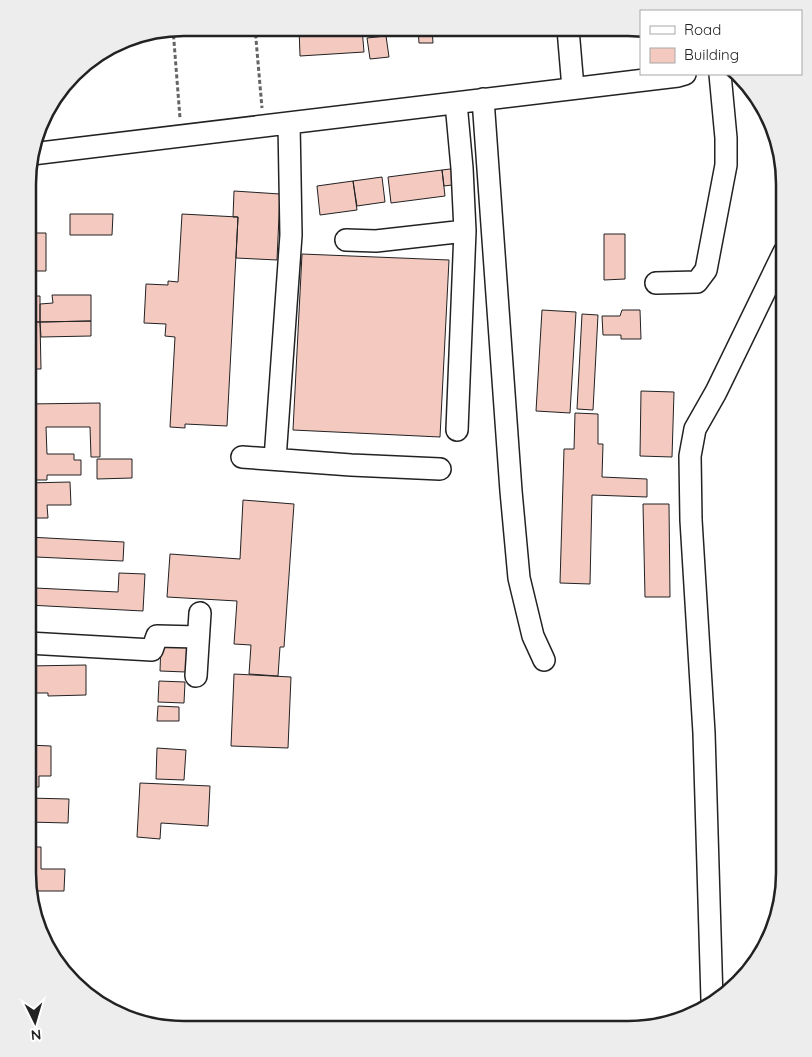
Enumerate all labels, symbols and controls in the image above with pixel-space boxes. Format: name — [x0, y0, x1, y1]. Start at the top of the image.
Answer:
legend — [640, 10, 802, 75]
text: Road — [684, 20, 721, 39]
text: Building — [684, 45, 739, 64]
north arrow — [10, 997, 60, 1047]
text: N — [30, 1026, 42, 1044]

